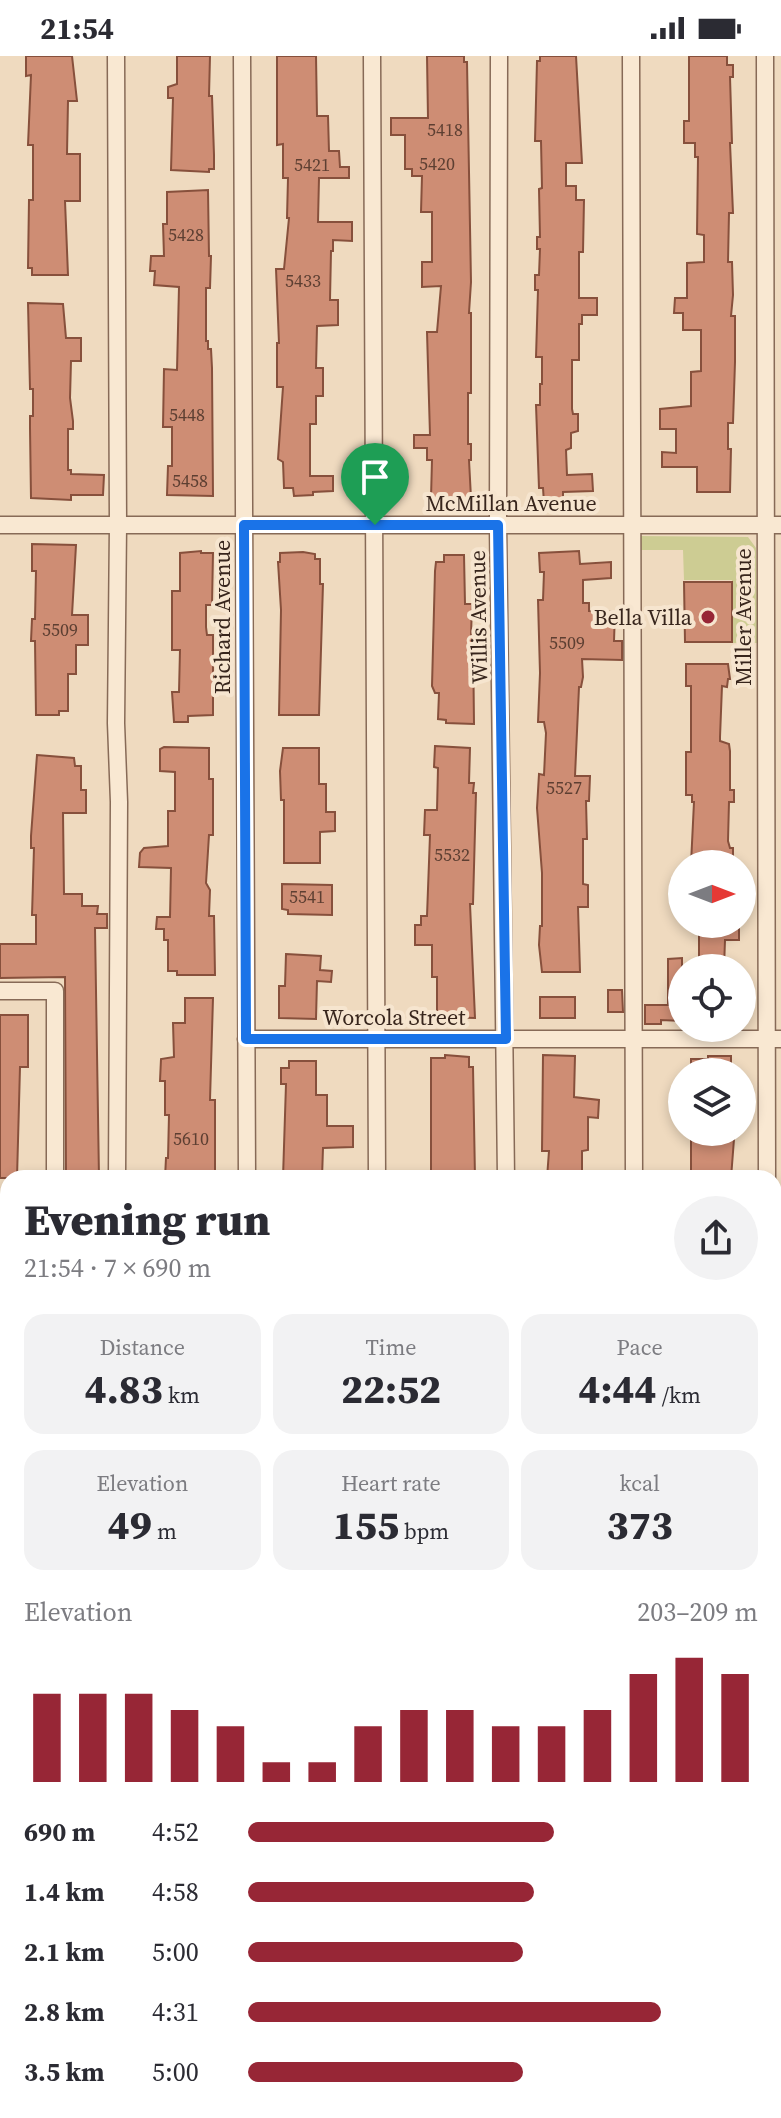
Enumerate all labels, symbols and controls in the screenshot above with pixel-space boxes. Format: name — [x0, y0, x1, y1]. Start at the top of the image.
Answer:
text: 21:54 — [40, 8, 114, 49]
house number: 5418 — [427, 117, 463, 142]
house number: 5420 — [419, 151, 455, 176]
house number: 5421 — [294, 152, 330, 177]
house number: 5428 — [168, 222, 204, 247]
house number: 5433 — [285, 268, 321, 293]
house number: 5448 — [169, 402, 205, 427]
pin — [341, 443, 409, 525]
icon: arrive — [353, 455, 397, 499]
house number: 5458 — [172, 468, 208, 493]
street label: McMillan Avenue — [425, 488, 597, 518]
street label: Richard Avenue — [207, 540, 237, 694]
street label: Miller Avenue — [728, 548, 758, 686]
street label: Willis Avenue — [462, 550, 494, 684]
place label: Bella Villa — [594, 602, 693, 632]
marker: Bella Villa — [699, 608, 717, 626]
house number: 5509 — [42, 617, 78, 642]
house number: 5509 — [549, 630, 585, 655]
house number: 5527 — [546, 775, 582, 800]
house number: 5532 — [434, 842, 470, 867]
north arrow — [668, 850, 756, 938]
map controls — [668, 850, 756, 1146]
house number: 5541 — [289, 884, 325, 909]
button: locate — [668, 954, 756, 1042]
street label: Worcola Street — [323, 1002, 466, 1032]
button: layers — [668, 1058, 756, 1146]
house number: 5610 — [173, 1126, 209, 1151]
text: Evening run — [24, 1189, 270, 1250]
button: share — [674, 1196, 758, 1280]
text: 21:54 · 7 × 690 m — [24, 1250, 211, 1286]
text: Distance — [100, 1332, 185, 1362]
text: Time — [366, 1332, 416, 1362]
text: Pace — [617, 1332, 663, 1362]
text: 4.83 — [85, 1362, 163, 1416]
text: 22:52 — [341, 1362, 441, 1416]
text: 4:44 — [578, 1362, 657, 1416]
text: km — [163, 1380, 200, 1410]
text: /km — [657, 1380, 701, 1410]
text: Elevation — [96, 1468, 188, 1498]
text: Heart rate — [341, 1468, 441, 1498]
text: kcal — [620, 1468, 660, 1498]
text: 49 — [108, 1498, 152, 1552]
text: 155 — [333, 1498, 399, 1552]
text: 373 — [607, 1498, 673, 1552]
text: m — [152, 1516, 177, 1546]
text: bpm — [399, 1516, 449, 1546]
text: Elevation — [24, 1594, 133, 1630]
text: 203–209 m — [637, 1594, 758, 1630]
text: 690 m — [24, 1814, 95, 1850]
text: 4:52 — [152, 1814, 199, 1850]
text: 1.4 km — [24, 1874, 105, 1910]
text: 4:58 — [152, 1874, 199, 1910]
text: 2.1 km — [24, 1934, 105, 1970]
text: 5:00 — [152, 1934, 199, 1970]
text: 2.8 km — [24, 1994, 105, 2030]
text: 4:31 — [152, 1994, 199, 2030]
text: 3.5 km — [24, 2054, 105, 2090]
text: 5:00 — [152, 2054, 199, 2090]

